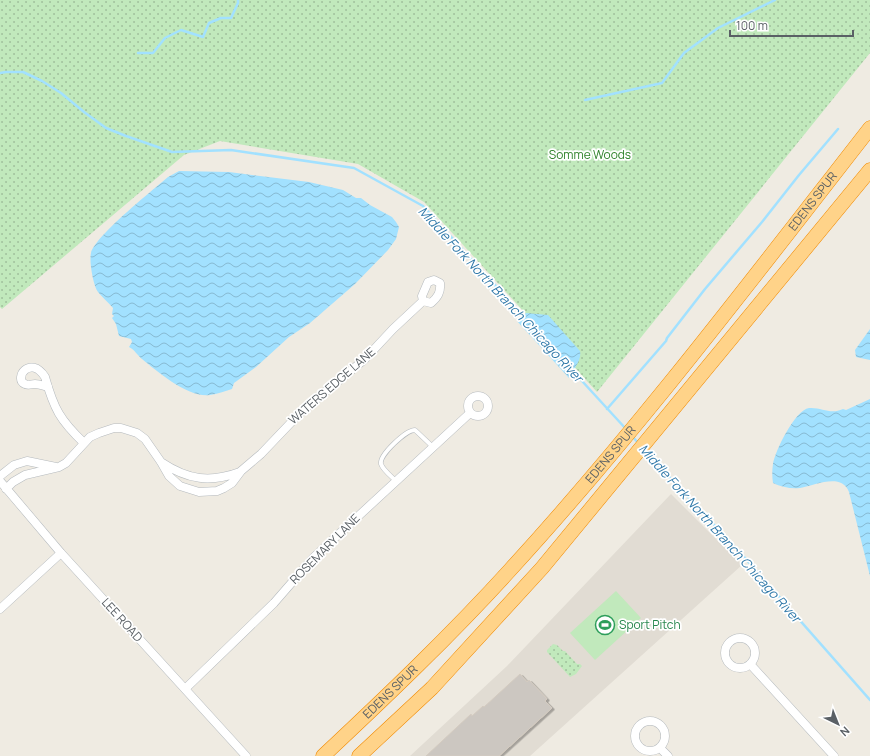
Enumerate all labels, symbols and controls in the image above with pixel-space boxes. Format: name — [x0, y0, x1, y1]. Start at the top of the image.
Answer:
scale bar — [730, 12, 853, 38]
text: 100 m — [736, 17, 768, 34]
park label: Somme Woods — [549, 146, 631, 163]
street label: EDENS SPUR — [784, 168, 841, 234]
water label: Middle Fork North Branch Chicago River — [415, 202, 589, 387]
street label: WATERS EDGE LANE — [285, 343, 379, 428]
street label: EDENS SPUR — [581, 422, 640, 487]
water label: Middle Fork North Branch Chicago River — [635, 440, 807, 628]
street label: ROSEMARY LANE — [286, 510, 364, 588]
street label: LEE ROAD — [98, 594, 147, 645]
sports icon: Sport Pitch — [594, 614, 616, 636]
place label: Sport Pitch — [619, 616, 681, 633]
street label: EDENS SPUR — [359, 661, 422, 722]
north arrow — [818, 704, 858, 744]
text: N — [837, 723, 853, 740]

